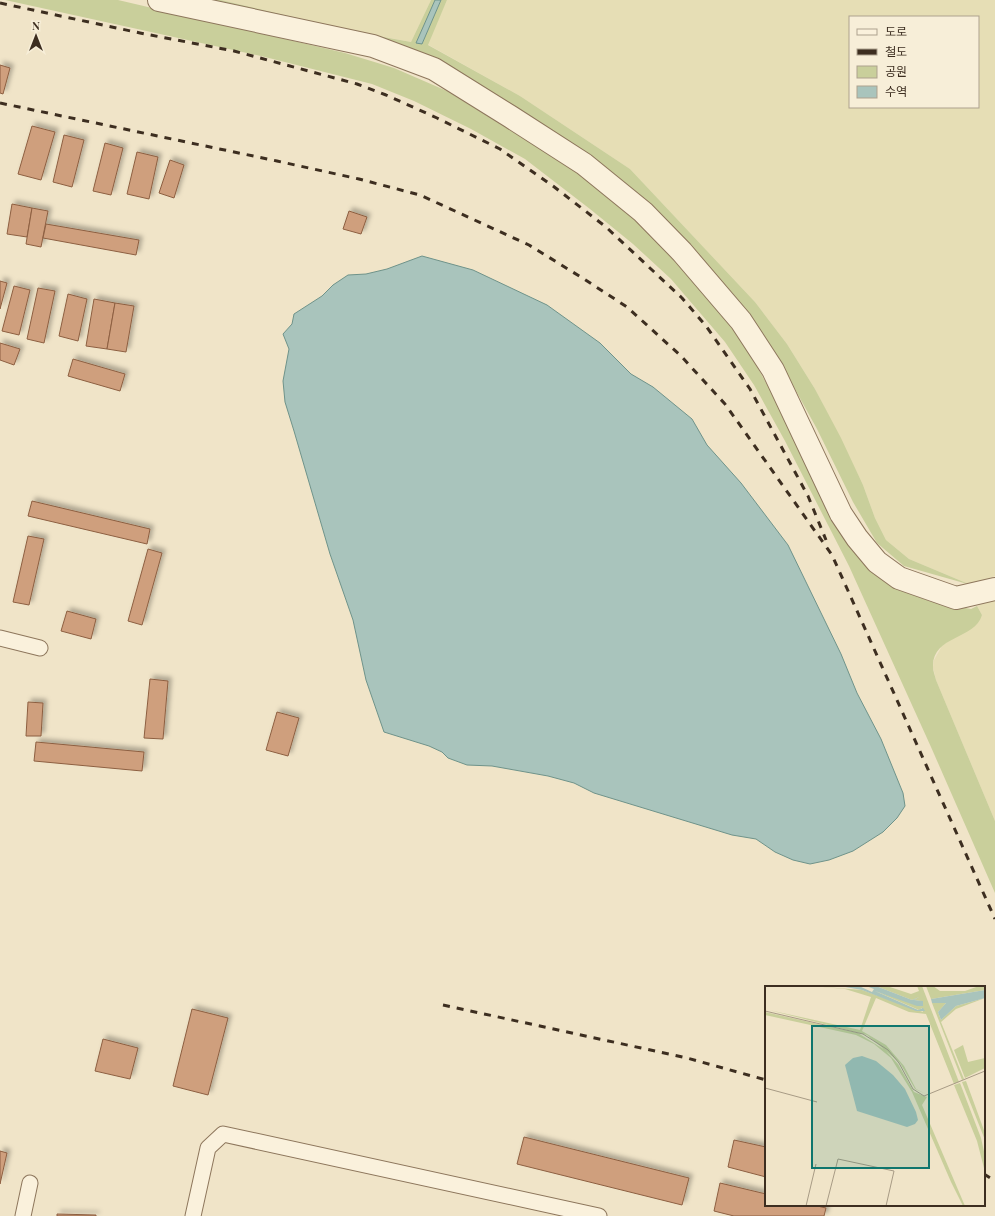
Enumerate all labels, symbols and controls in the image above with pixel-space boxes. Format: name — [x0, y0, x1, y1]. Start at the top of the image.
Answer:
north arrow — [16, 16, 56, 56]
legend — [849, 16, 979, 108]
text: N — [32, 18, 40, 33]
text: 도로 — [885, 23, 907, 39]
text: 철도 — [885, 43, 907, 59]
text: 공원 — [885, 63, 907, 79]
text: 수역 — [885, 83, 907, 99]
inset map — [765, 986, 985, 1206]

